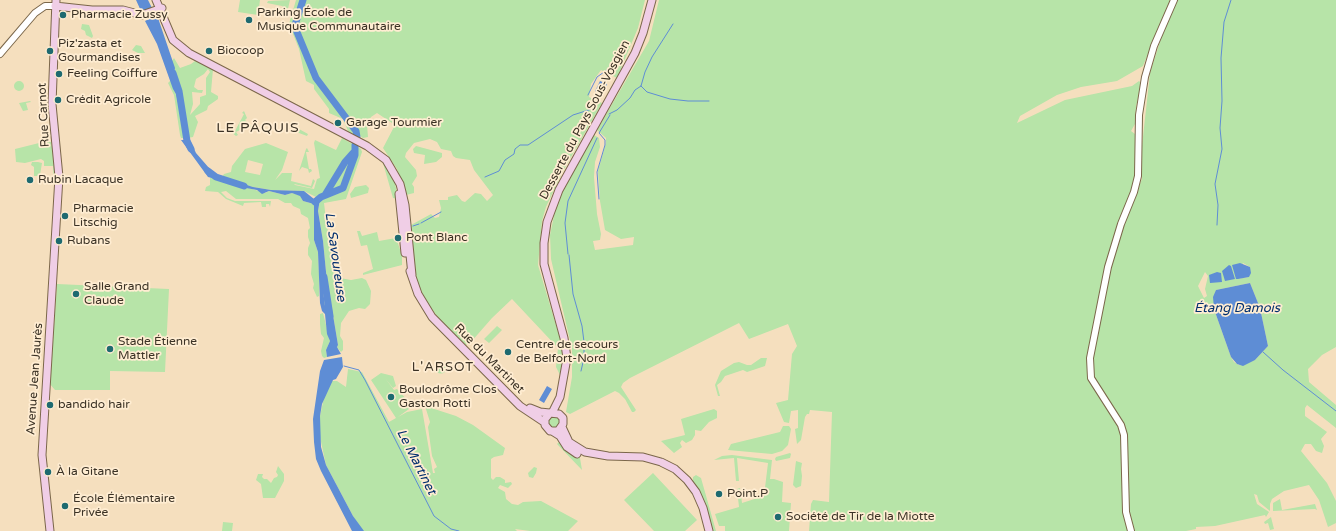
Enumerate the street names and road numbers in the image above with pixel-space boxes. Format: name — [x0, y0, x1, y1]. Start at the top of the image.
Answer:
street label: Desserte du Pays Sous-Vosgien — [537, 38, 633, 202]
street label: Rue Carnot — [35, 82, 53, 148]
street label: Rue du Martinet — [451, 321, 527, 397]
street label: Avenue Jean Jaurès — [24, 323, 46, 435]

